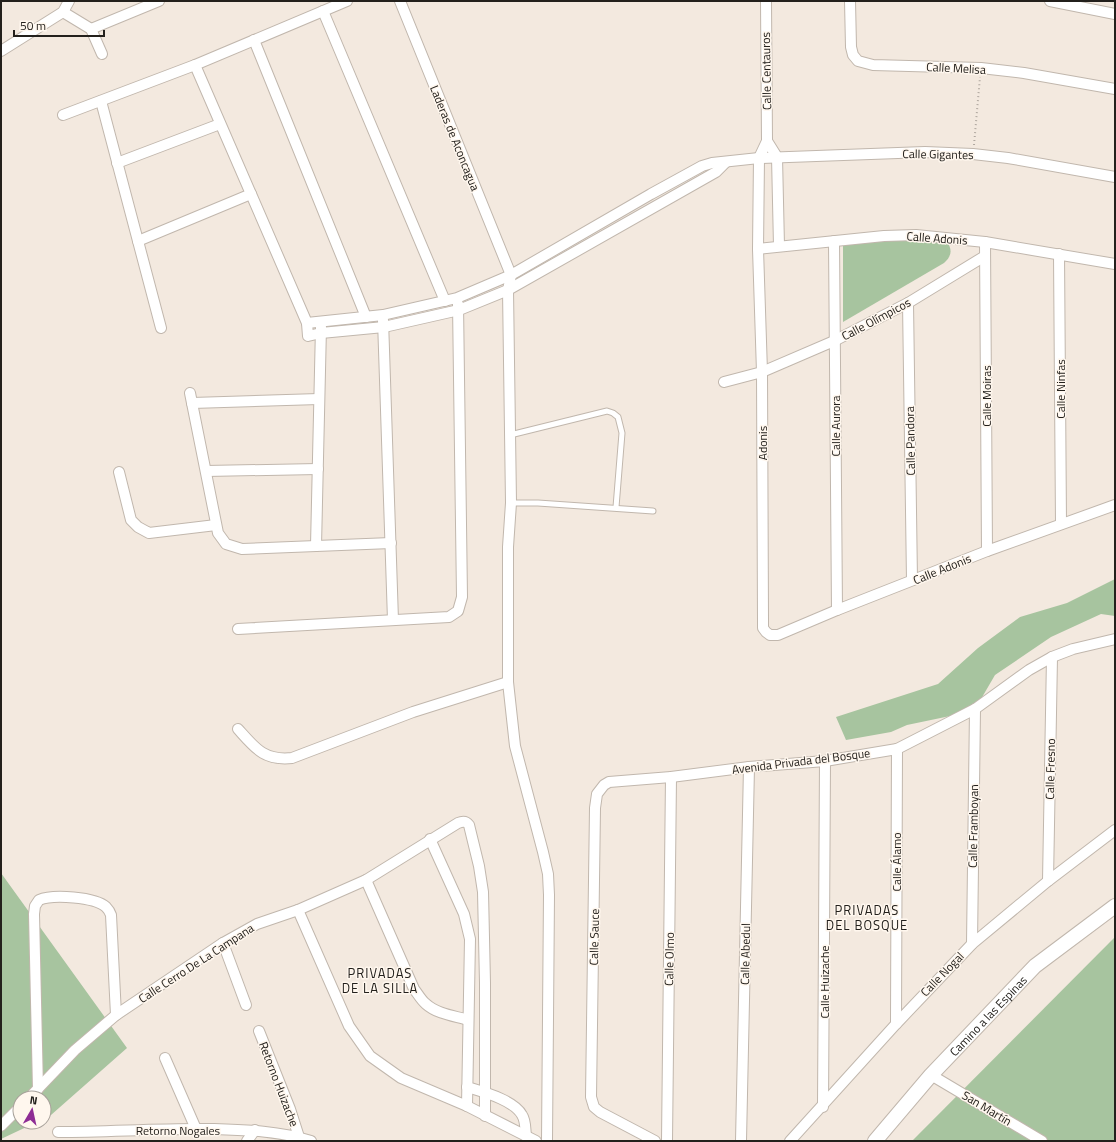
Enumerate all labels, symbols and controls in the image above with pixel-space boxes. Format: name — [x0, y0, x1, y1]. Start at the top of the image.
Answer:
scale bar — [14, 12, 104, 38]
text: 50 m — [20, 16, 46, 35]
street label: Calle Centauros — [756, 31, 776, 110]
street label: Calle Melisa — [926, 57, 986, 79]
street label: Laderas de Aconcagua — [425, 82, 485, 194]
street label: Calle Gigantes — [902, 144, 974, 164]
street label: Calle Adonis — [906, 226, 969, 250]
street label: Calle Olímpicos — [838, 293, 914, 345]
street label: Calle Ninfas — [1051, 359, 1070, 419]
street label: Calle Moiras — [977, 365, 996, 427]
street label: Calle Aurora — [826, 396, 845, 456]
street label: Calle Pandora — [900, 406, 920, 476]
street label: Adonis — [753, 425, 772, 460]
street label: Calle Adonis — [910, 549, 974, 589]
street label: Calle Fresno — [1040, 738, 1060, 800]
street label: Avenida Privada del Bosque — [731, 743, 871, 779]
street label: Calle Framboyan — [963, 784, 983, 868]
street label: Calle Álamo — [887, 832, 906, 892]
district label: PRIVADAS DEL BOSQUE — [826, 900, 908, 935]
street label: Calle Sauce — [584, 908, 604, 966]
street label: Calle Cerro De La Campana — [134, 918, 258, 1008]
street label: Calle Abedul — [735, 923, 755, 985]
street label: Calle Olmo — [659, 932, 679, 986]
street label: Calle Huizache — [815, 945, 834, 1019]
street label: Calle Nogal — [916, 947, 968, 1001]
district label: PRIVADAS DE LA SILLA — [342, 963, 418, 998]
street label: Camino a las Espinas — [945, 970, 1032, 1060]
street label: Retorno Huizache — [254, 1039, 304, 1129]
street label: San Martín — [958, 1086, 1016, 1130]
north arrow — [12, 1090, 52, 1130]
text: N — [29, 1092, 39, 1109]
street label: Retorno Nogales — [136, 1121, 221, 1140]

